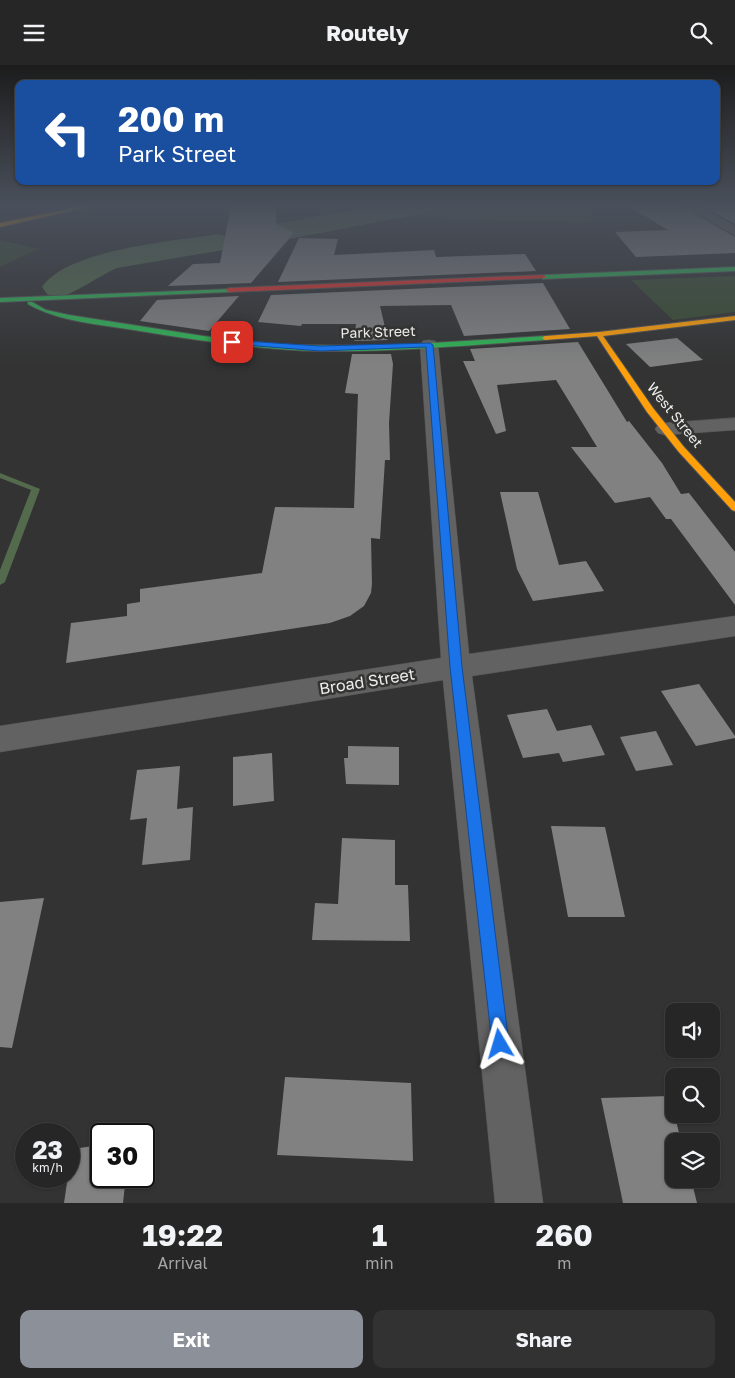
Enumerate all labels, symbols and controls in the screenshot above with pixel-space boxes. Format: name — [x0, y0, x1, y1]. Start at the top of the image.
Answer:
icon: menu — [20, 19, 48, 47]
text: Routely — [326, 19, 409, 46]
icon: search — [687, 19, 715, 47]
text: 200 m — [118, 98, 224, 140]
icon: left — [35, 100, 100, 165]
text: Park Street — [118, 140, 236, 167]
pin — [211, 321, 253, 363]
street label: Park Street — [340, 322, 416, 341]
icon: arrive — [218, 328, 246, 356]
street label: West Street — [644, 379, 707, 451]
street label: Broad Street — [318, 664, 416, 698]
map controls — [665, 1003, 720, 1188]
button: sound — [665, 1003, 720, 1058]
position arrow — [473, 1017, 525, 1069]
button: search — [665, 1068, 720, 1123]
speed limit sign: 30 — [90, 1123, 155, 1188]
button: layers — [665, 1133, 720, 1188]
text: 23 — [32, 1134, 63, 1165]
text: km/h — [32, 1160, 63, 1175]
text: 19:22 — [142, 1217, 223, 1253]
text: 1 — [372, 1217, 387, 1253]
text: 260 — [536, 1217, 593, 1253]
text: Arrival — [158, 1253, 208, 1273]
text: min — [365, 1253, 394, 1273]
text: m — [557, 1253, 571, 1273]
button: Exit — [20, 1310, 363, 1368]
button: Share — [373, 1310, 715, 1368]

